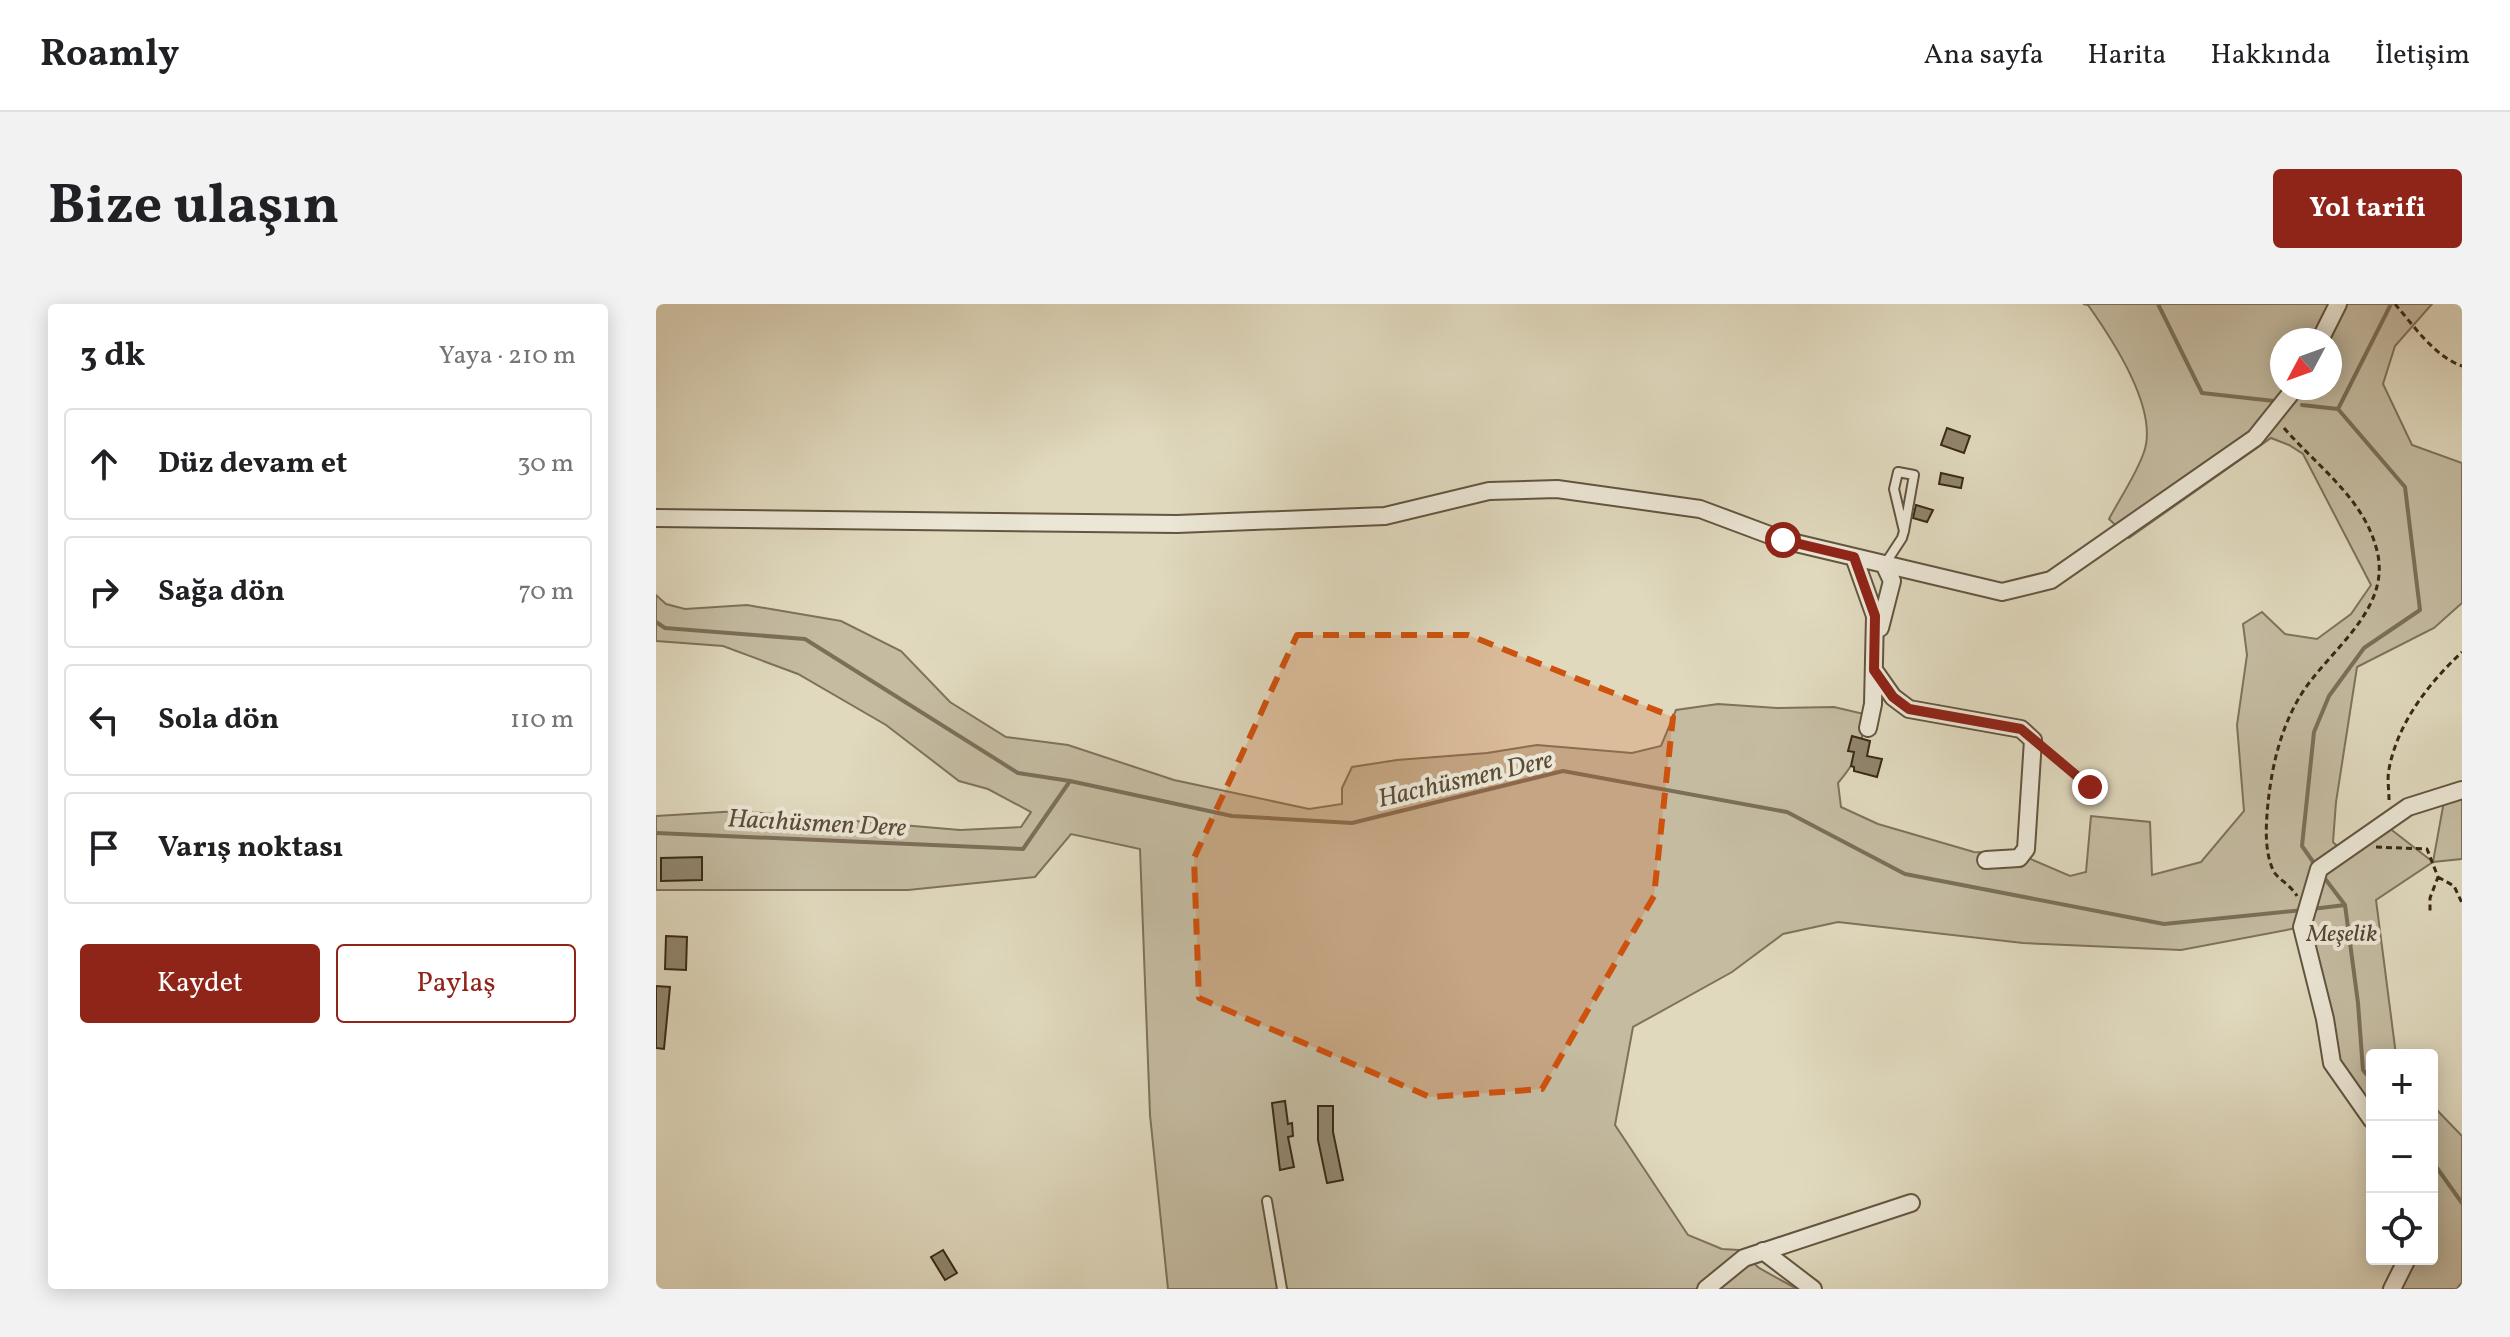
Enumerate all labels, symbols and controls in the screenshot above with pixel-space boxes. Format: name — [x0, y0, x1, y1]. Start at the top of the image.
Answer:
text: Roamly — [40, 29, 179, 82]
text: Ana sayfa — [1924, 36, 2044, 75]
text: Harita — [2088, 36, 2167, 75]
text: Hakkında — [2211, 36, 2331, 75]
text: İletişim — [2375, 36, 2470, 75]
text: Bize ulaşın — [48, 169, 339, 247]
button: Yol tarifi — [2273, 169, 2462, 248]
north arrow — [2270, 328, 2342, 400]
text: 3 dk — [80, 333, 145, 380]
text: Yaya · 210 m — [439, 338, 576, 374]
icon: ahead — [82, 442, 126, 486]
text: Düz devam et — [158, 443, 347, 485]
text: 30 m — [517, 446, 574, 482]
route start — [1765, 522, 1801, 558]
icon: right — [82, 570, 126, 614]
text: Sağa dön — [158, 571, 285, 613]
text: 70 m — [519, 574, 574, 610]
icon: left — [82, 698, 126, 742]
text: Sola dön — [158, 699, 279, 741]
text: 110 m — [510, 702, 574, 738]
water label: Hacıhüsmen Dere — [1374, 742, 1557, 818]
route end — [2072, 769, 2108, 805]
water label: Hacıhüsmen Dere — [727, 801, 908, 847]
icon: arrive — [82, 826, 126, 870]
text: Varış noktası — [158, 827, 343, 869]
park label: Meşelik — [2306, 918, 2377, 952]
button: Kaydet — [80, 944, 320, 1023]
button: Paylaş — [336, 944, 576, 1023]
map controls — [2366, 1049, 2438, 1265]
button: + — [2366, 1049, 2438, 1121]
button: − — [2366, 1121, 2438, 1193]
button: locate — [2366, 1193, 2438, 1265]

